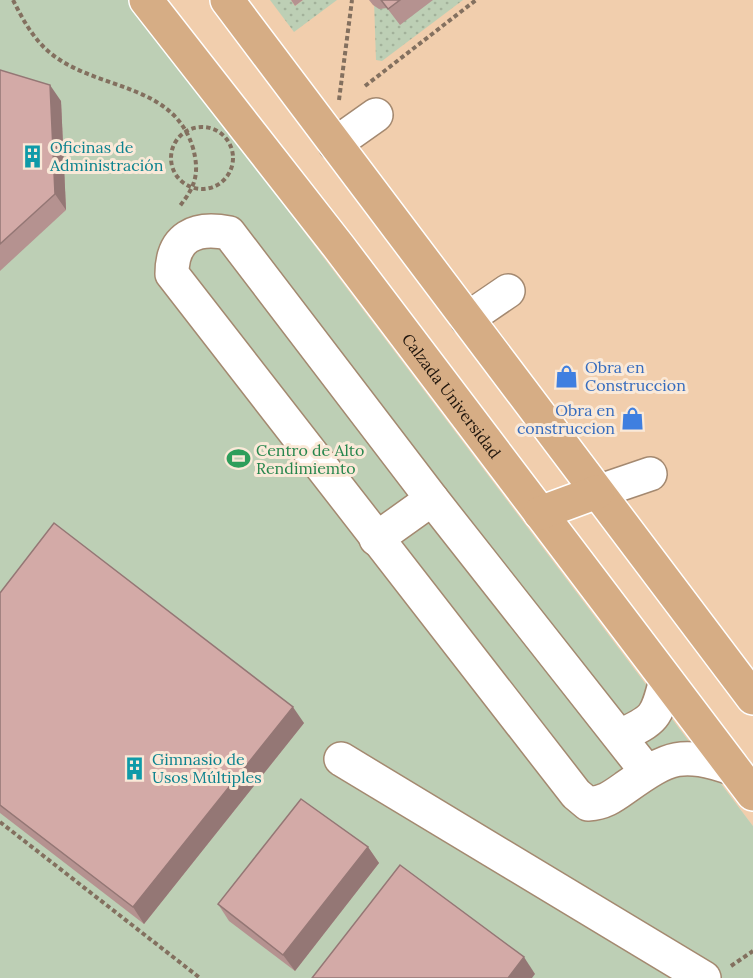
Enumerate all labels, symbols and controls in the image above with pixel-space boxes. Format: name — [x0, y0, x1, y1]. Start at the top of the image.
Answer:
place label: Oficinas de Administración — [49, 137, 164, 175]
building icon: Oficinas de Administración — [19, 143, 45, 169]
street label: Calzada Universidad — [398, 329, 506, 463]
place label: Obra en Construccion — [585, 357, 686, 395]
shop icon: Obra en Construccion — [554, 363, 580, 389]
place label: Obra en construccion — [517, 400, 615, 438]
shop icon: Obra en construccion — [620, 406, 646, 432]
place label: Centro de Alto Rendimiemto — [256, 440, 364, 478]
sports icon: Centro de Alto Rendimiemto — [225, 446, 251, 472]
place label: Gimnasio de Usos Múltiples — [152, 749, 262, 787]
building icon: Gimnasio de Usos Múltiples — [121, 755, 147, 781]

